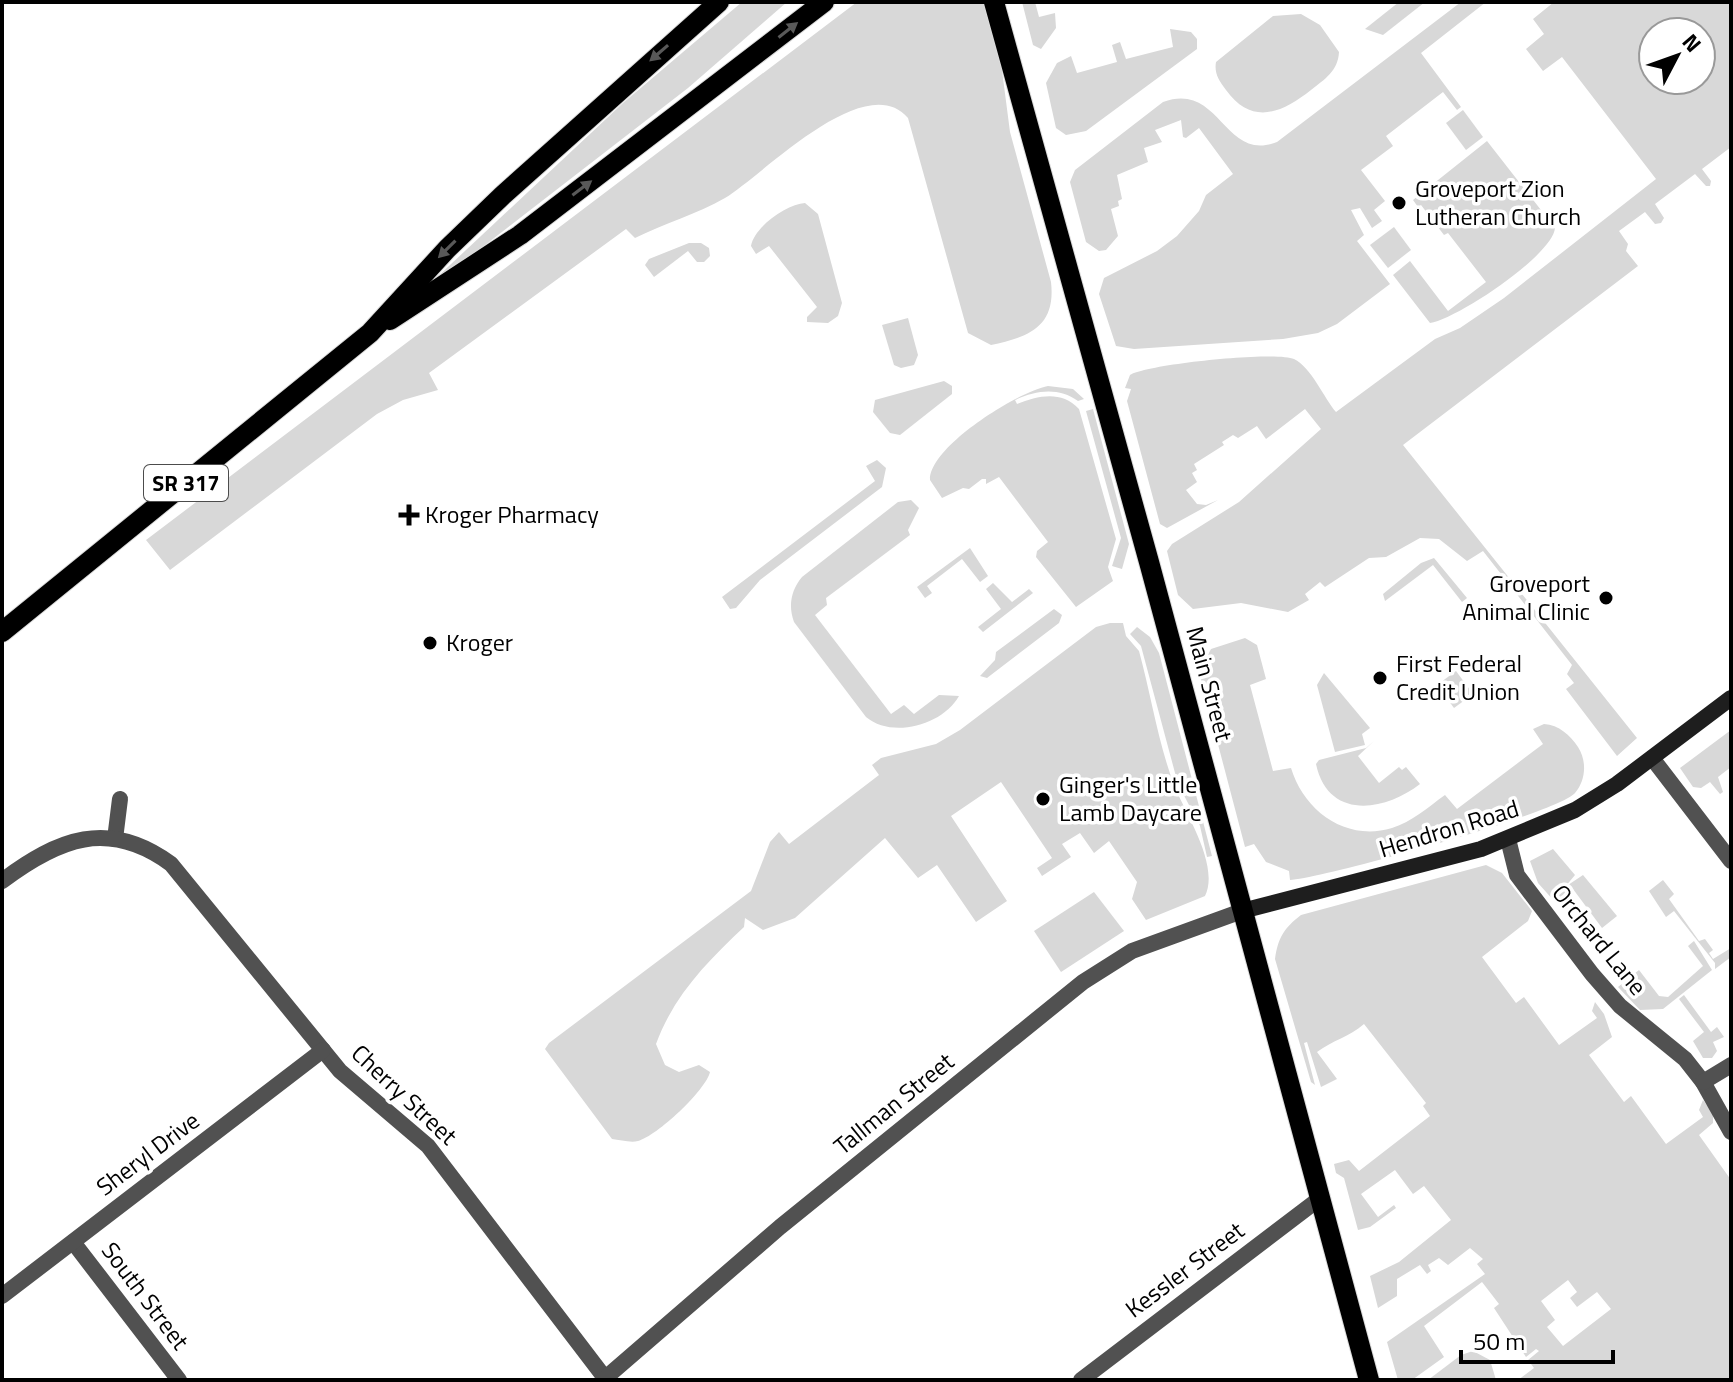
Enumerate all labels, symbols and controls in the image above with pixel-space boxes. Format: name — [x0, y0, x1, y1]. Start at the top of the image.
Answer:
north arrow — [1637, 16, 1717, 96]
one-way arrow — [778, 22, 798, 38]
text: N — [1674, 26, 1710, 60]
one-way arrow — [650, 43, 669, 61]
place label: Groveport Zion Lutheran Church — [1415, 170, 1581, 234]
one-way arrow — [572, 180, 592, 196]
marker: Groveport Zion Lutheran Church — [1390, 194, 1408, 212]
one-way arrow — [438, 239, 457, 258]
road number: SR 317 — [144, 465, 228, 501]
place label: Kroger Pharmacy — [425, 496, 599, 532]
marker: Kroger Pharmacy — [400, 506, 418, 524]
place label: Groveport Animal Clinic — [1462, 565, 1591, 629]
marker: Groveport Animal Clinic — [1597, 589, 1615, 607]
street label: Main Street — [1177, 622, 1243, 746]
place label: Kroger — [446, 624, 513, 660]
marker: Kroger — [421, 634, 439, 652]
place label: First Federal Credit Union — [1396, 645, 1522, 709]
marker: First Federal Credit Union — [1371, 669, 1389, 687]
place label: Ginger's Little Lamb Daycare — [1059, 766, 1202, 830]
marker: Ginger's Little Lamb Daycare — [1034, 790, 1052, 808]
street label: Hendron Road — [1374, 790, 1523, 866]
street label: Orchard Lane — [1544, 876, 1656, 1003]
street label: Cherry Street — [344, 1036, 466, 1153]
street label: Tallman Street — [825, 1043, 962, 1163]
street label: Sheryl Drive — [88, 1102, 207, 1204]
street label: Kessler Street — [1117, 1212, 1252, 1326]
street label: South Street — [93, 1234, 199, 1357]
scale bar — [1461, 1314, 1613, 1364]
text: 50 m — [1473, 1323, 1525, 1359]

